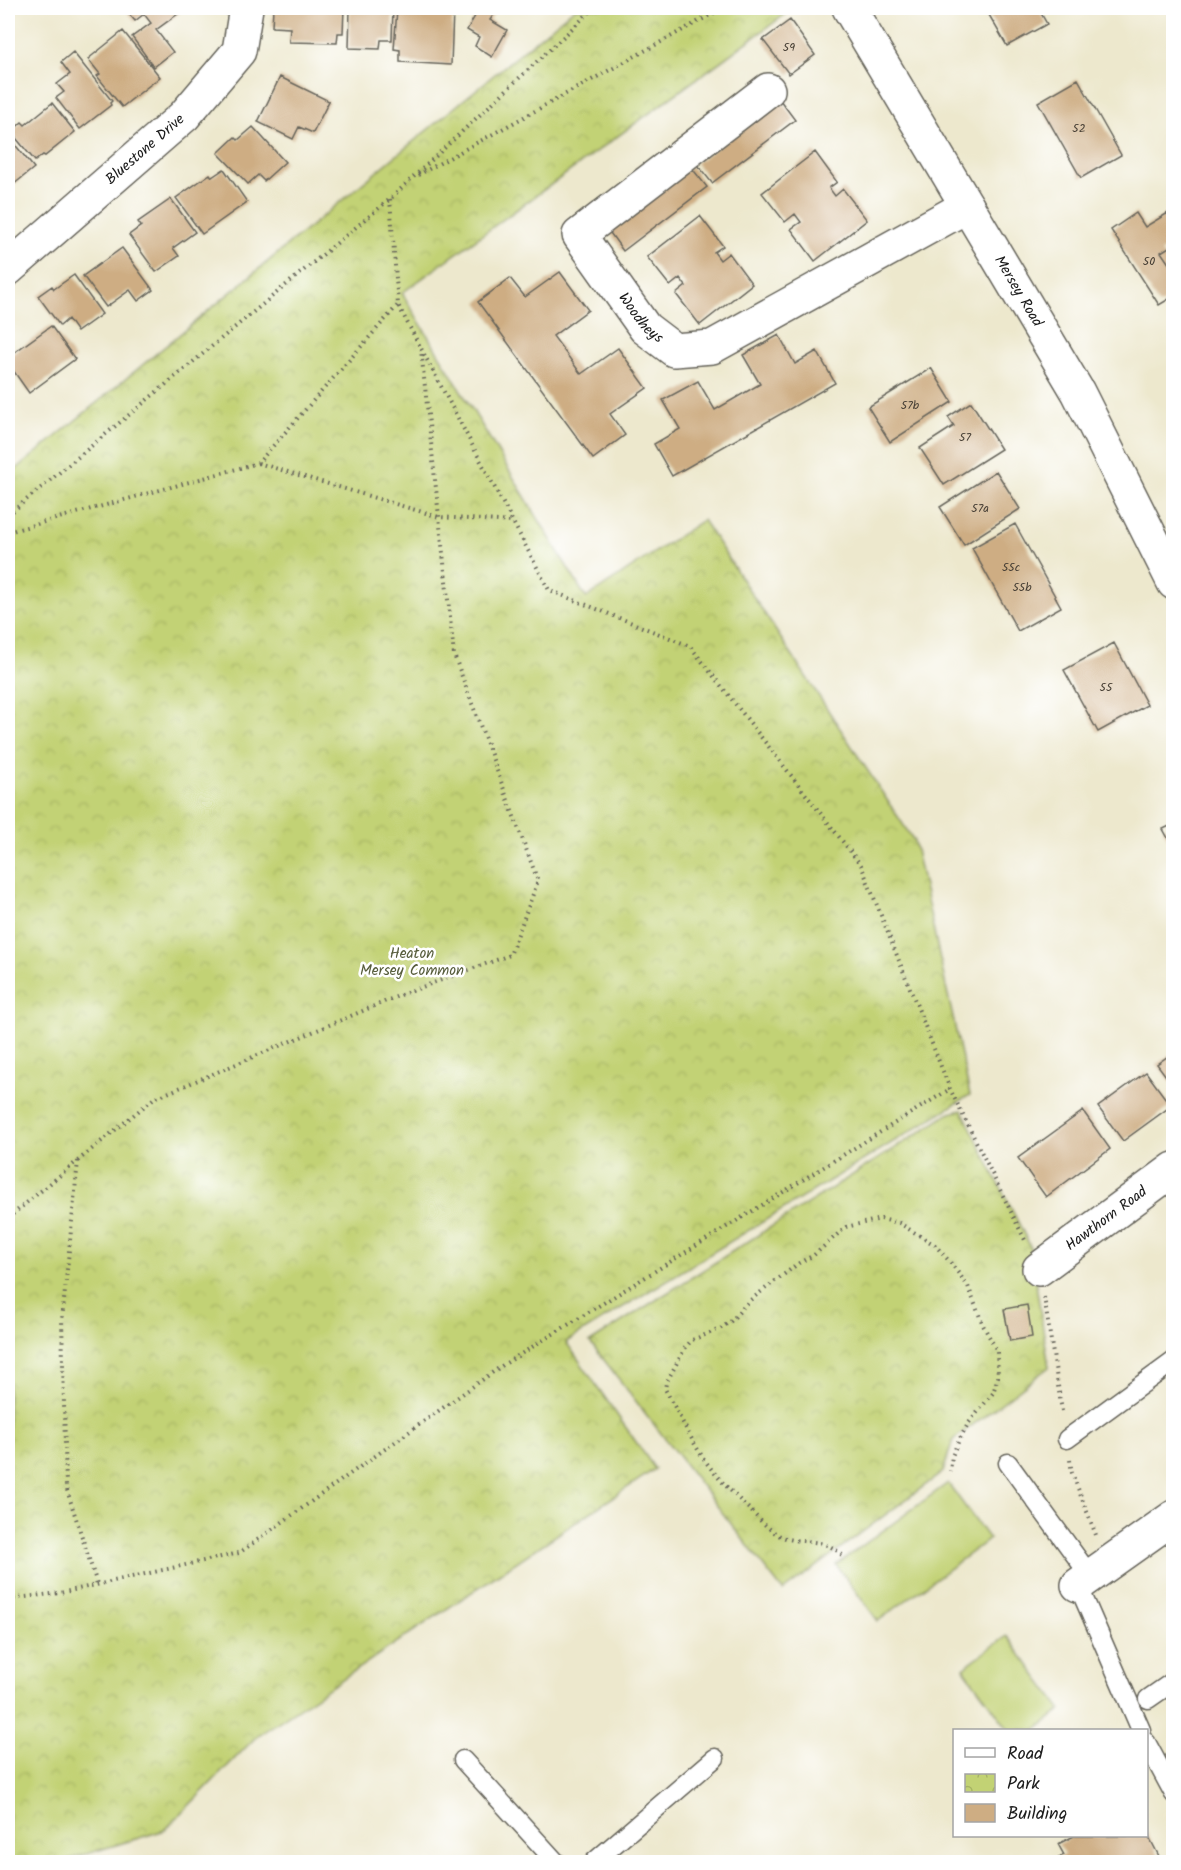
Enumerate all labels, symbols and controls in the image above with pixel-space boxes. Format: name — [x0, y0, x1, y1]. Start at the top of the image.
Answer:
house number: 59 — [783, 38, 795, 57]
street label: Bluestone Drive — [100, 108, 191, 191]
house number: 52 — [1072, 119, 1086, 138]
street label: Mersey Road — [987, 251, 1049, 332]
house number: 50 — [1143, 252, 1155, 271]
street label: Woodheys — [612, 288, 669, 350]
house number: 57b — [901, 396, 920, 415]
house number: 57 — [959, 428, 971, 447]
house number: 57a — [971, 499, 989, 518]
house number: 55c — [1002, 558, 1020, 577]
house number: 55b — [1012, 578, 1032, 597]
house number: 55 — [1100, 678, 1114, 697]
park label: Heaton Mersey Common — [360, 942, 464, 983]
street label: Hawthorn Road — [1060, 1180, 1153, 1258]
legend — [953, 1729, 1148, 1837]
text: Road — [1007, 1740, 1044, 1769]
text: Park — [1007, 1770, 1040, 1799]
text: Building — [1007, 1800, 1067, 1829]

